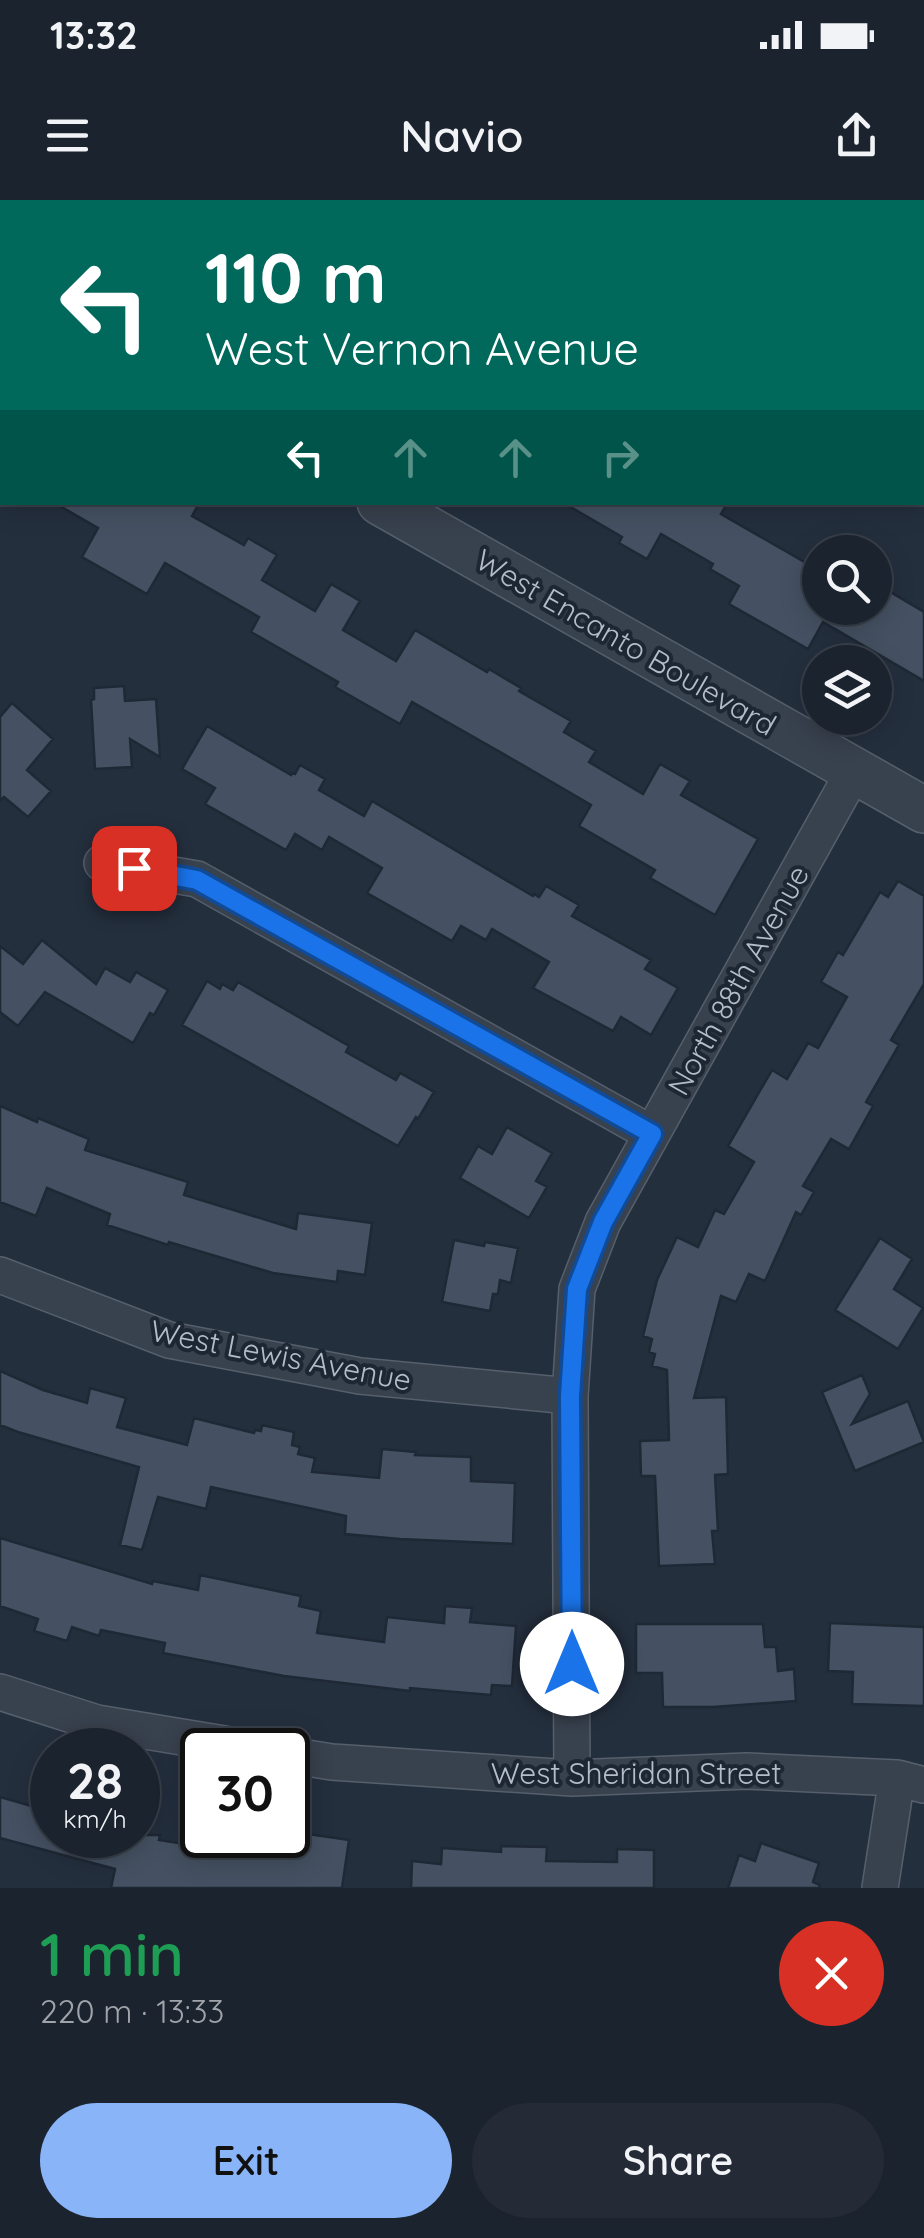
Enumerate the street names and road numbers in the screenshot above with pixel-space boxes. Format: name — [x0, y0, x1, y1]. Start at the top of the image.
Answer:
street label: West Encanto Boulevard — [469, 540, 783, 744]
street label: North 88th Avenue — [659, 858, 817, 1102]
street label: West Lewis Avenue — [147, 1311, 415, 1399]
street label: West Sheridan Street — [491, 1754, 781, 1792]

